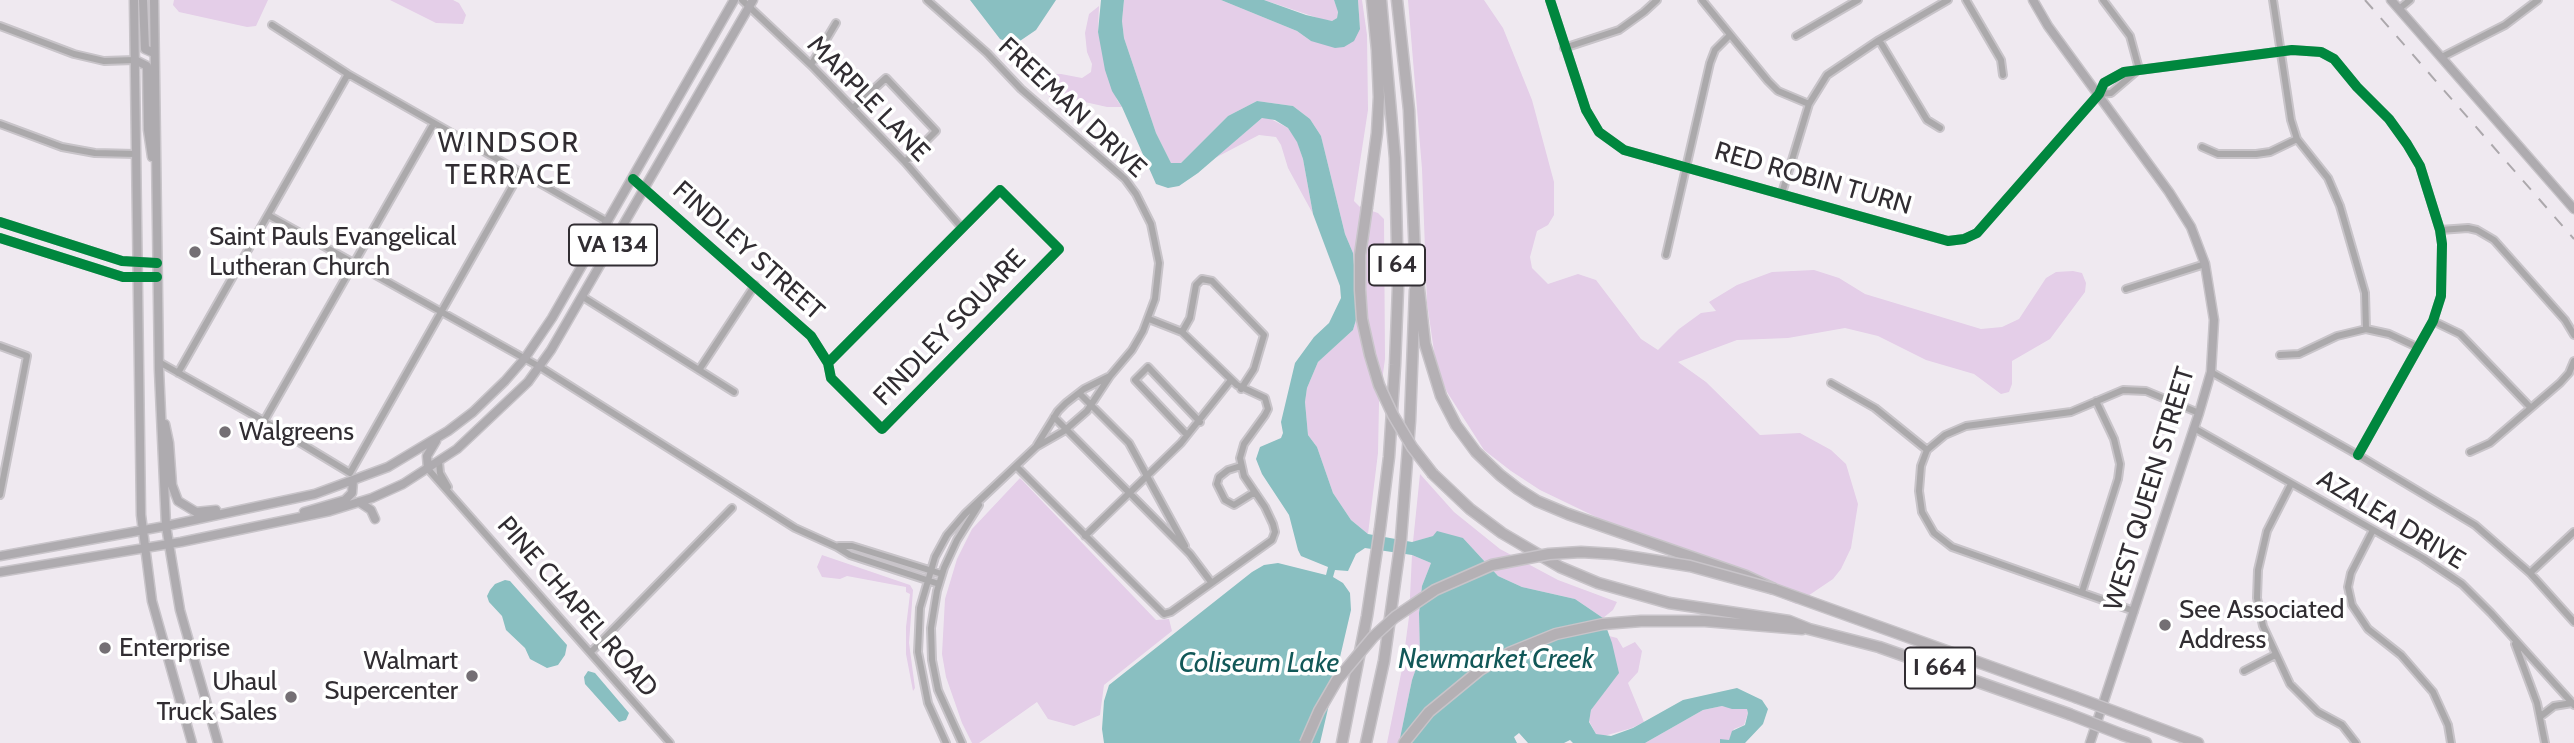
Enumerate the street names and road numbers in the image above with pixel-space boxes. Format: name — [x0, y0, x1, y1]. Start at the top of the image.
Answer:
street label: MARPLE LANE — [800, 30, 936, 168]
street label: FREEMAN DRIVE — [992, 32, 1152, 184]
street label: RED ROBIN TURN — [1711, 136, 1915, 222]
street label: FINDLEY STREET — [666, 175, 830, 327]
road number: VA 134 — [569, 224, 657, 266]
street label: FINDLEY SQUARE — [868, 243, 1032, 413]
road number: I 64 — [1369, 244, 1425, 286]
street label: WEST QUEEN STREET — [2098, 363, 2202, 615]
street label: AZALEA DRIVE — [2311, 464, 2471, 576]
street label: PINE CHAPEL ROAD — [490, 510, 664, 704]
road number: I 664 — [1905, 648, 1975, 688]

